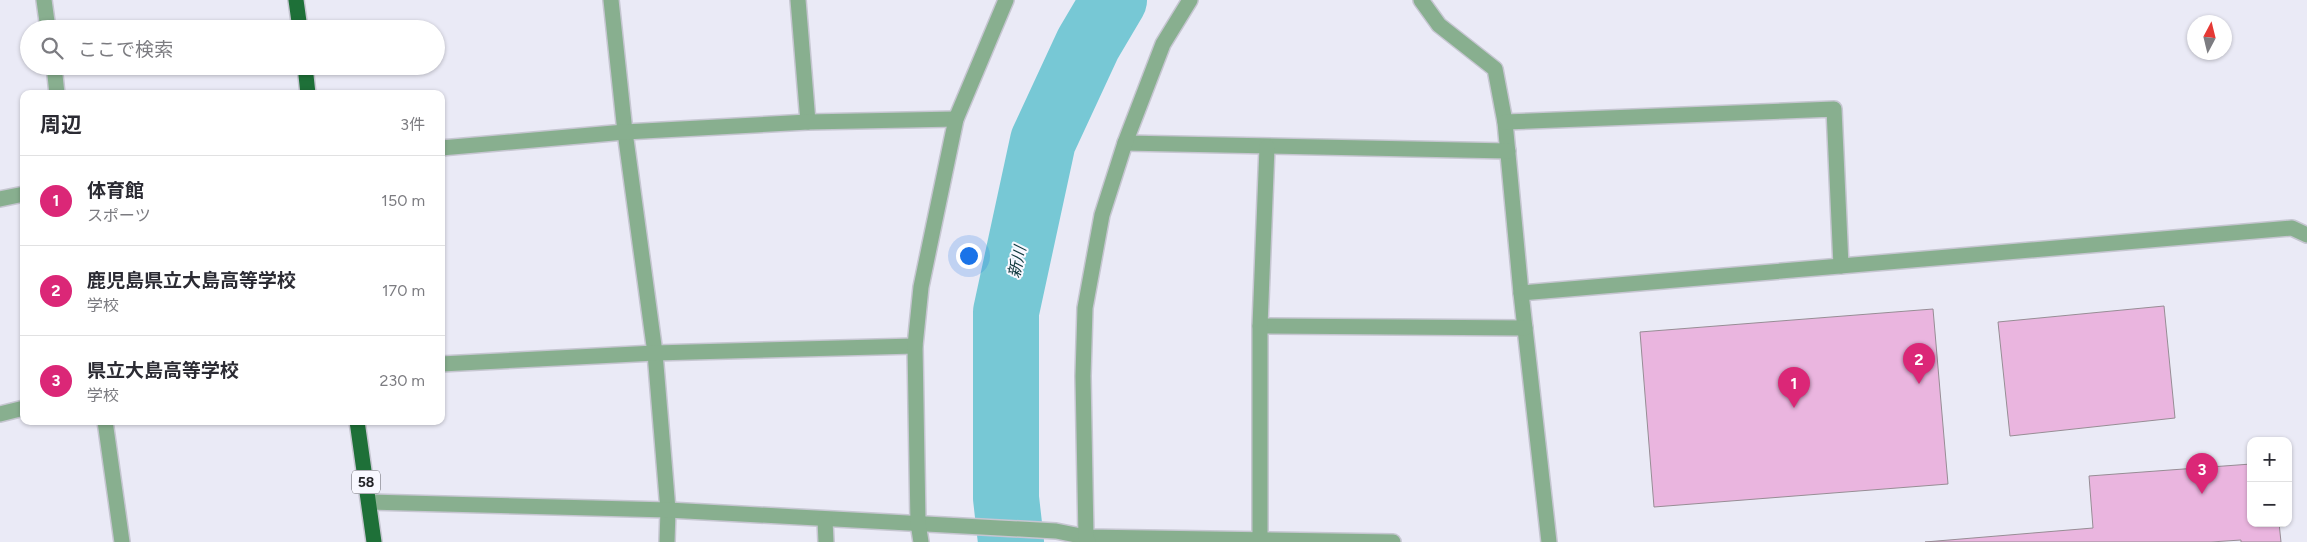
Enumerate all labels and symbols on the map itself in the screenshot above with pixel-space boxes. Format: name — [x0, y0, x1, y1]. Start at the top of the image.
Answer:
north arrow — [2187, 15, 2232, 60]
water label: 新川 — [1004, 242, 1030, 280]
your location — [956, 243, 982, 269]
pin: 2 — [1903, 343, 1935, 384]
pin: 1 — [1778, 367, 1810, 408]
pin: 3 — [2186, 453, 2218, 494]
road number: 58 — [352, 471, 380, 494]

